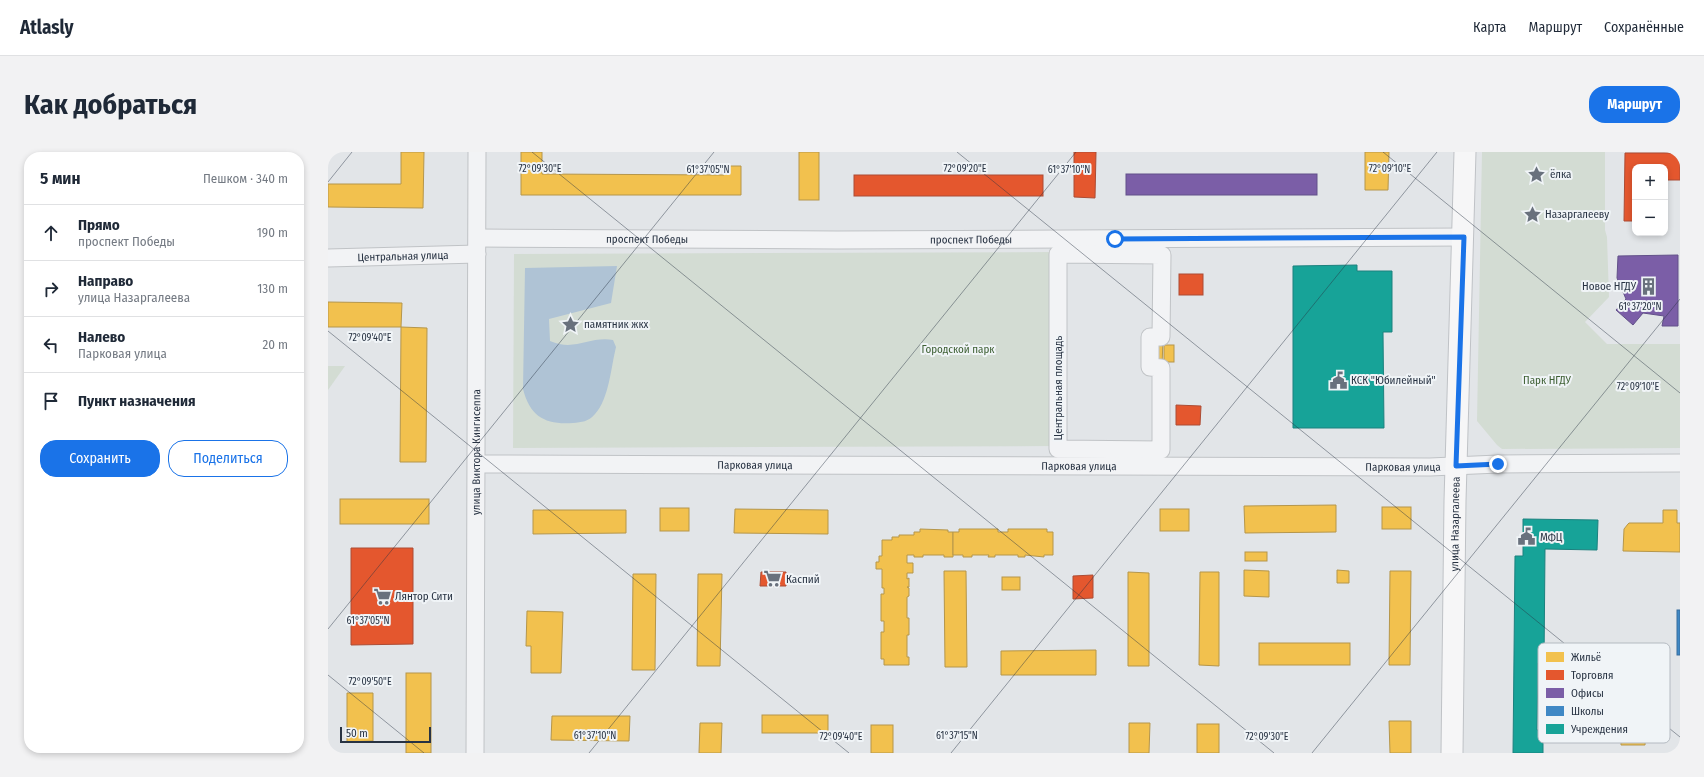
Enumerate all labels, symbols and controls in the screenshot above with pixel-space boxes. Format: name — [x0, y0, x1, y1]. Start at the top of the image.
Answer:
text: Atlasly — [20, 16, 74, 39]
text: Карта — [1473, 19, 1506, 36]
text: Маршрут — [1528, 19, 1582, 36]
text: Сохранённые — [1604, 19, 1684, 36]
button: Маршрут — [1589, 86, 1680, 123]
text: Как добраться — [24, 88, 197, 121]
text: 72°09'30"E — [518, 163, 562, 175]
text: 72°09'20"E — [943, 163, 987, 175]
text: 72°09'10"E — [1369, 163, 1412, 175]
text: 61°37'05"N — [687, 164, 729, 176]
text: 61°37'10"N — [1048, 164, 1090, 176]
place icon: ёлка — [1527, 164, 1547, 184]
map controls — [1632, 164, 1668, 236]
button: + — [1632, 164, 1668, 200]
text: 5 мин — [40, 168, 80, 189]
place label: ёлка — [1550, 168, 1571, 181]
text: Пешком · 340 m — [203, 171, 288, 186]
button: − — [1632, 200, 1668, 236]
place icon: Назаргалееву — [1522, 204, 1542, 224]
place label: Назаргалееву — [1545, 208, 1609, 221]
text: Прямо — [78, 216, 120, 234]
icon: ahead — [40, 222, 62, 244]
text: 190 m — [257, 225, 288, 240]
route start — [1106, 230, 1124, 248]
street label: проспект Победы — [606, 232, 688, 246]
street label: проспект Победы — [930, 233, 1012, 246]
text: проспект Победы — [78, 234, 175, 249]
street label: Центральная улица — [357, 248, 449, 264]
text: Направо — [78, 272, 133, 290]
building icon: Новое НГДУ — [1639, 276, 1659, 296]
icon: right — [40, 278, 62, 300]
place label: Новое НГДУ — [1582, 280, 1637, 293]
text: 130 m — [257, 281, 288, 296]
text: улица Назаргалеева — [78, 290, 190, 305]
text: 61°37'20"N — [1618, 301, 1662, 313]
place icon: памятник жкх — [561, 314, 581, 334]
place label: памятник жкх — [584, 318, 649, 331]
text: Налево — [78, 328, 125, 346]
text: 72°09'40"E — [348, 332, 392, 344]
icon: left — [40, 334, 62, 356]
street label: Центральная площадь — [1052, 336, 1065, 440]
text: 20 m — [262, 337, 288, 352]
park label: Городской парк — [921, 343, 995, 356]
text: Парковая улица — [78, 346, 167, 361]
public building icon: КСК "Юбилейный" — [1328, 370, 1348, 390]
place label: КСК "Юбилейный" — [1351, 374, 1436, 387]
park label: Парк НГДУ — [1523, 374, 1572, 387]
text: 72°09'10"E — [1617, 381, 1660, 393]
street label: улица Виктора Кингисеппа — [469, 389, 483, 515]
icon: arrive — [40, 390, 62, 412]
text: Пункт назначения — [78, 392, 196, 410]
button: Сохранить — [40, 440, 160, 477]
button: Поделиться — [168, 440, 288, 477]
route end — [1489, 455, 1507, 473]
street label: Парковая улица — [717, 458, 793, 471]
street label: Парковая улица — [1041, 459, 1117, 473]
street label: Парковая улица — [1365, 460, 1441, 474]
street label: улица Назаргалеева — [1448, 476, 1462, 572]
public building icon: МФЦ — [1517, 527, 1537, 547]
place label: МФЦ — [1540, 531, 1563, 544]
supermarket icon: Каспий — [763, 569, 783, 589]
place label: Каспий — [786, 573, 820, 586]
supermarket icon: Лянтор Сити — [372, 586, 392, 606]
place label: Лянтор Сити — [395, 590, 453, 603]
text: 61°37'05"N — [347, 615, 389, 627]
legend — [1538, 643, 1670, 743]
text: Жильё — [1571, 651, 1601, 664]
text: Торговля — [1571, 669, 1613, 682]
text: 72°09'50"E — [348, 676, 392, 688]
text: Офисы — [1571, 687, 1604, 700]
text: Школы — [1571, 705, 1604, 718]
text: Учреждения — [1570, 723, 1628, 736]
scale bar — [340, 725, 431, 744]
text: 50 m — [346, 727, 368, 740]
text: 61°37'10"N — [574, 730, 616, 742]
text: 61°37'15"N — [936, 730, 978, 742]
text: 72°09'40"E — [819, 731, 863, 743]
text: 72°09'30"E — [1245, 731, 1289, 743]

